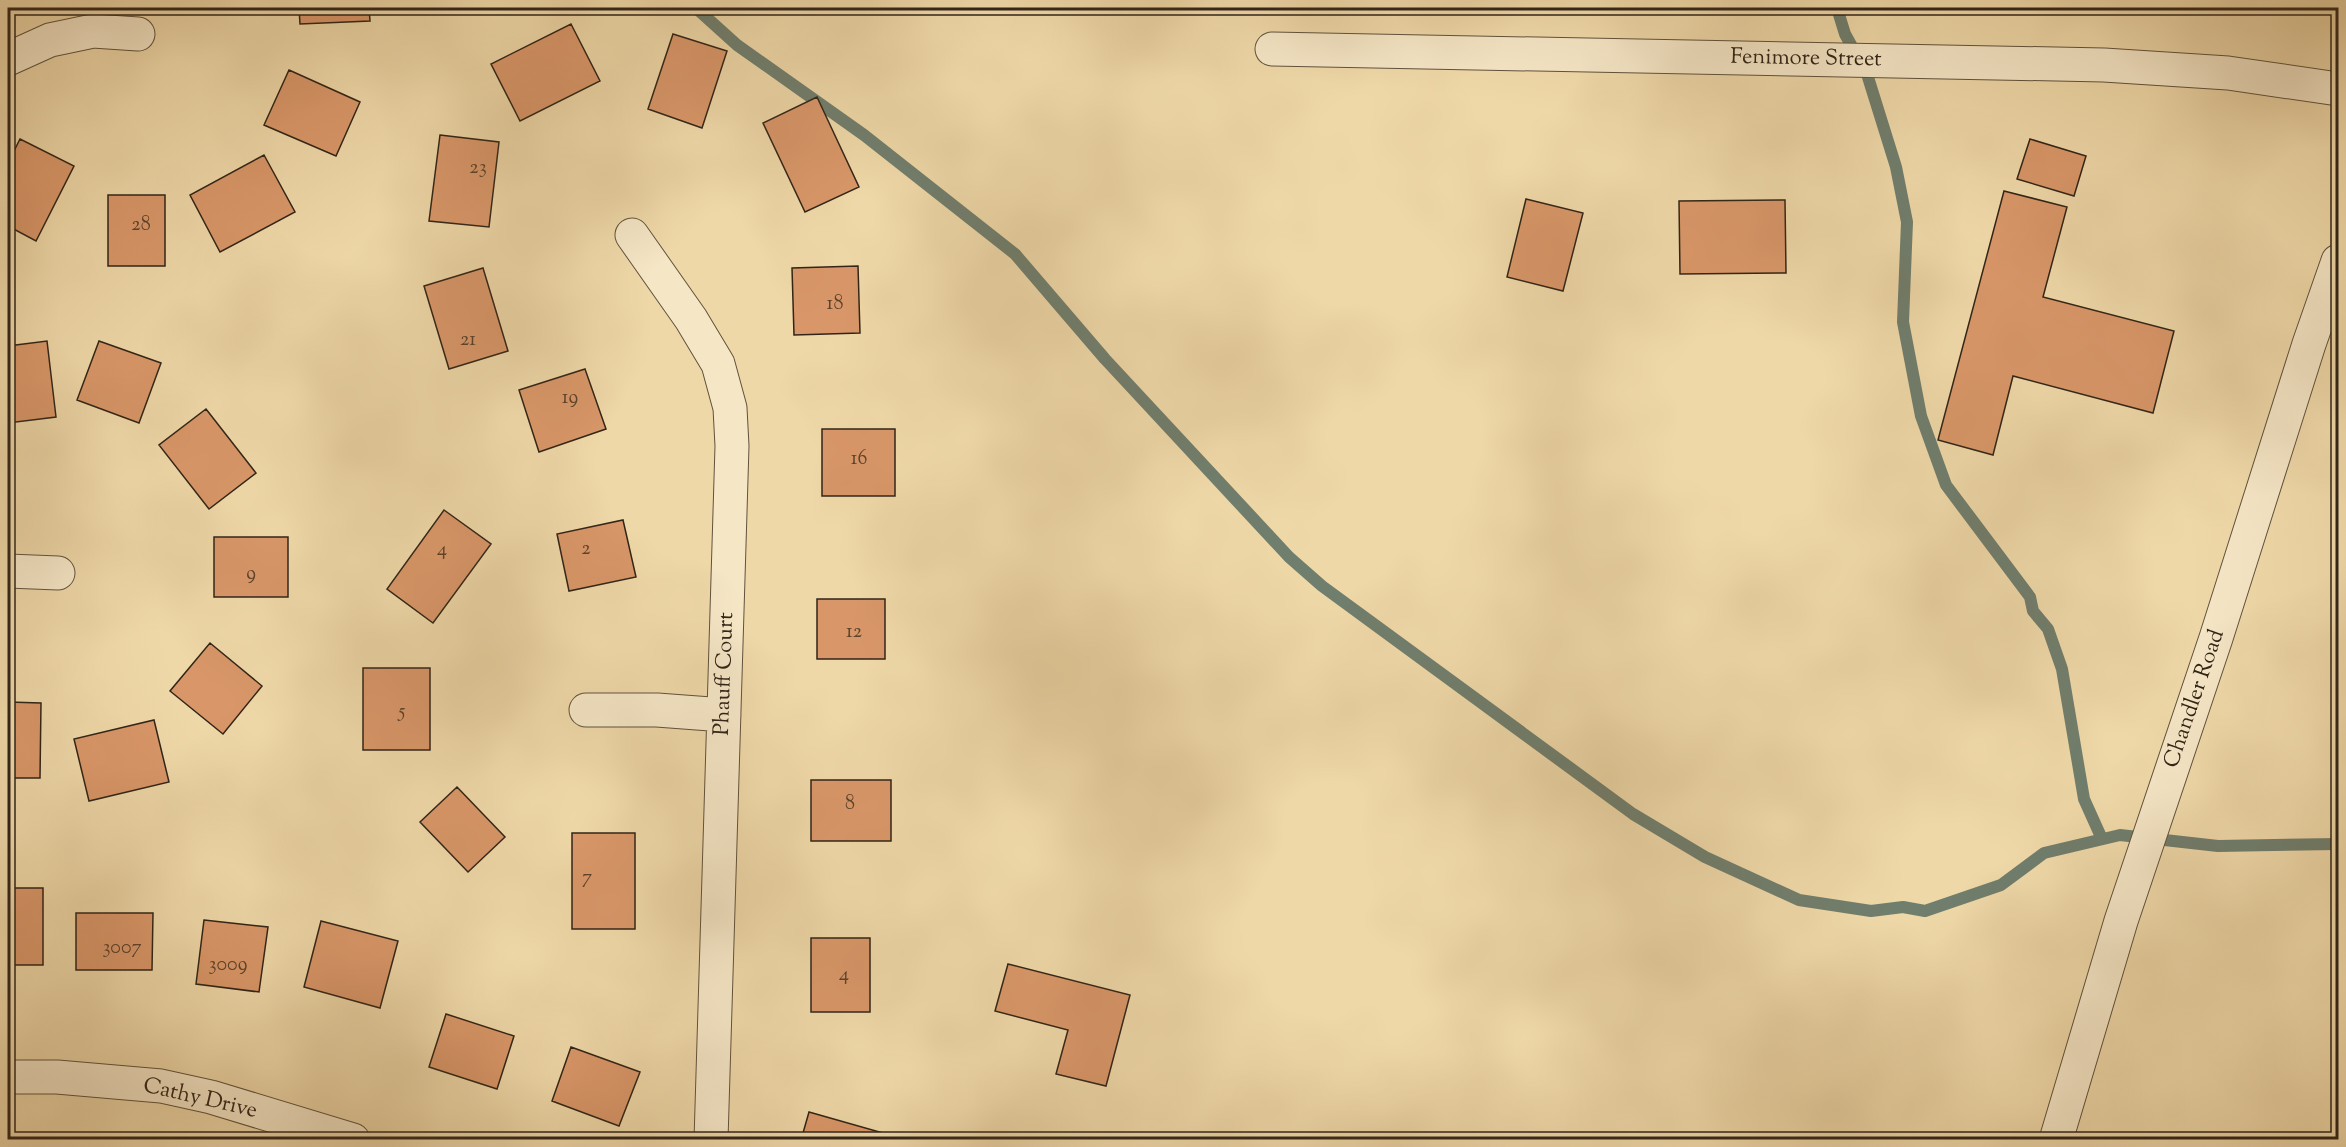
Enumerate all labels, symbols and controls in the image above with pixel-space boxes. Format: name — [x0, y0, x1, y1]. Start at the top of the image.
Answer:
street label: Fenimore Street — [1730, 42, 1882, 76]
house number: 23 — [469, 154, 487, 183]
house number: 28 — [131, 211, 151, 240]
house number: 18 — [827, 290, 843, 319]
house number: 21 — [460, 326, 476, 355]
house number: 19 — [562, 384, 578, 413]
house number: 16 — [851, 445, 867, 474]
house number: 2 — [581, 535, 591, 564]
house number: 4 — [437, 536, 447, 565]
house number: 9 — [246, 560, 256, 589]
street label: Phauff Court — [707, 611, 743, 736]
house number: 12 — [846, 618, 862, 647]
street label: Chandler Road — [2156, 625, 2234, 773]
house number: 5 — [398, 698, 406, 727]
house number: 8 — [845, 790, 855, 819]
house number: 7 — [582, 864, 592, 893]
house number: 3007 — [102, 934, 142, 963]
house number: 3009 — [209, 951, 247, 980]
house number: 4 — [839, 961, 849, 990]
street label: Cathy Drive — [140, 1070, 260, 1128]

